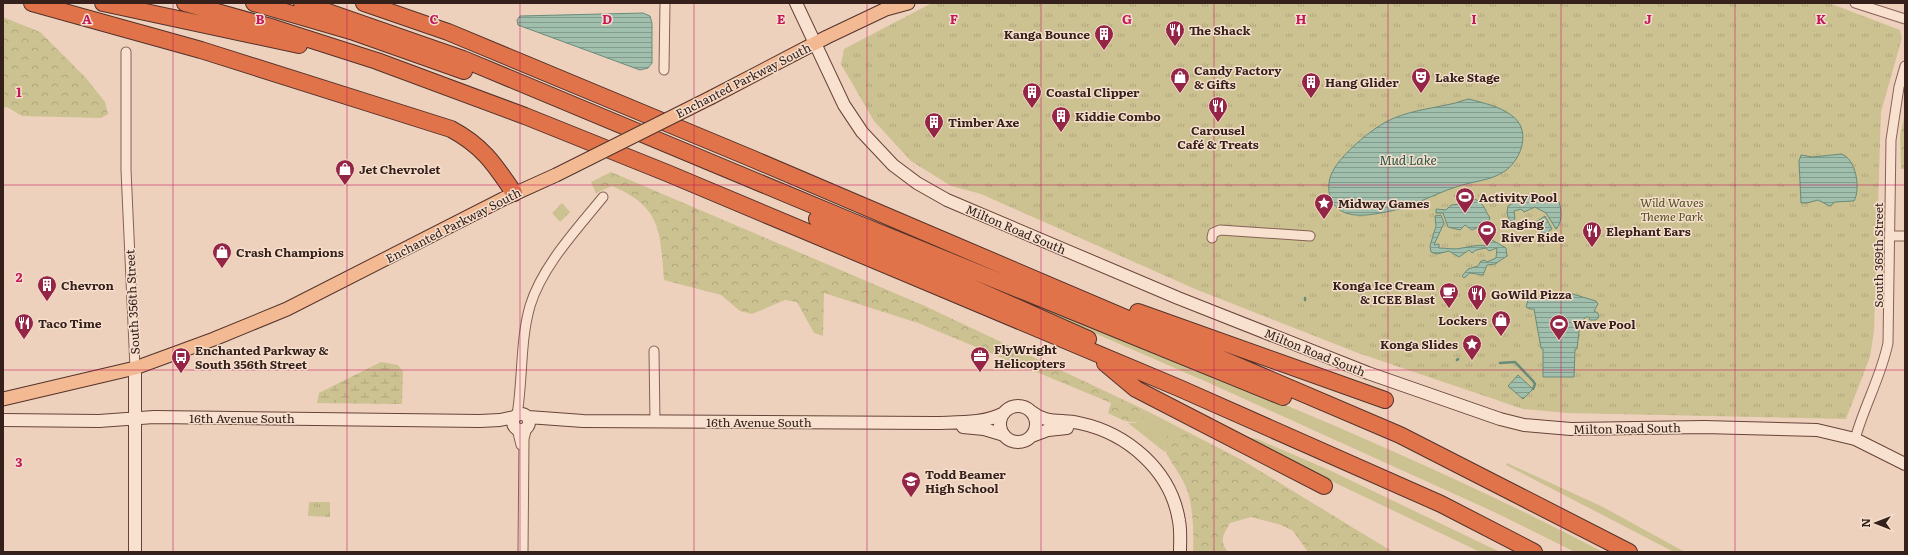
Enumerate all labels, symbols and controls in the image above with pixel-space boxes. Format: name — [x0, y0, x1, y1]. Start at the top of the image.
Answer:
text: A — [82, 9, 92, 28]
text: B — [256, 9, 265, 28]
text: C — [429, 9, 439, 28]
text: D — [602, 9, 612, 28]
text: E — [777, 9, 786, 28]
text: F — [950, 9, 958, 28]
text: G — [1122, 9, 1132, 28]
text: H — [1296, 9, 1307, 28]
text: I — [1471, 9, 1477, 28]
text: J — [1644, 9, 1652, 28]
text: K — [1816, 9, 1827, 28]
restaurant icon: The Shack — [1164, 19, 1186, 47]
place label: The Shack — [1189, 21, 1251, 39]
building icon: Kanga Bounce — [1093, 23, 1115, 51]
place label: Kanga Bounce — [1004, 25, 1090, 43]
street label: Enchanted Parkway South — [672, 38, 814, 122]
place label: Candy Factory & Gifts — [1194, 61, 1282, 93]
shop icon: Candy Factory & Gifts — [1169, 66, 1191, 94]
theatre icon: Lake Stage — [1410, 66, 1432, 94]
place label: Lake Stage — [1435, 68, 1500, 86]
building icon: Hang Glider — [1300, 71, 1322, 99]
place label: Hang Glider — [1325, 73, 1399, 91]
building icon: Coastal Clipper — [1021, 81, 1043, 109]
text: 1 — [16, 82, 22, 101]
place label: Coastal Clipper — [1046, 83, 1140, 101]
restaurant icon: Carousel Café & Treats — [1207, 95, 1229, 123]
building icon: Kiddie Combo — [1050, 105, 1072, 133]
place label: Kiddie Combo — [1075, 107, 1161, 125]
building icon: Timber Axe — [923, 111, 945, 139]
place label: Timber Axe — [948, 113, 1019, 131]
place label: Carousel Café & Treats — [1177, 121, 1259, 153]
water label: Mud Lake — [1379, 150, 1437, 169]
shop icon: Jet Chevrolet — [334, 158, 356, 186]
place label: Jet Chevrolet — [359, 160, 441, 178]
street label: Enchanted Parkway South — [382, 183, 524, 267]
sports icon: Activity Pool — [1454, 186, 1476, 214]
place label: Activity Pool — [1479, 188, 1558, 206]
place icon: Midway Games — [1313, 192, 1335, 220]
park label: Wild Waves Theme Park — [1640, 193, 1704, 225]
place label: Midway Games — [1338, 194, 1429, 212]
street label: Milton Road South — [963, 200, 1069, 258]
street label: South 369th Street — [1869, 202, 1887, 308]
place label: Raging River Ride — [1501, 214, 1565, 246]
sports icon: Raging River Ride — [1476, 219, 1498, 247]
restaurant icon: Elephant Ears — [1581, 220, 1603, 248]
place label: Elephant Ears — [1606, 222, 1691, 240]
shop icon: Crash Champions — [211, 241, 233, 269]
place label: Crash Champions — [236, 243, 344, 261]
street label: South 356th Street — [120, 249, 144, 355]
text: 2 — [16, 267, 23, 286]
building icon: Chevron — [36, 274, 58, 302]
place label: Chevron — [61, 276, 114, 294]
place label: Konga Ice Cream & ICEE Blast — [1333, 276, 1436, 308]
cafe icon: Konga Ice Cream & ICEE Blast — [1438, 281, 1460, 309]
restaurant icon: GoWild Pizza — [1466, 283, 1488, 311]
place label: GoWild Pizza — [1491, 285, 1572, 303]
shop icon: Lockers — [1490, 309, 1512, 337]
place label: Lockers — [1438, 311, 1487, 329]
restaurant icon: Taco Time — [13, 312, 35, 340]
sports icon: Wave Pool — [1548, 313, 1570, 341]
place label: Taco Time — [38, 314, 102, 332]
place label: Wave Pool — [1573, 315, 1636, 333]
street label: Milton Road South — [1262, 324, 1368, 381]
place icon: Konga Slides — [1461, 333, 1483, 361]
place label: Konga Slides — [1380, 335, 1458, 353]
place label: FlyWright Helicopters — [994, 340, 1065, 372]
place label: Enchanted Parkway & South 356th Street — [195, 341, 329, 373]
office icon: FlyWright Helicopters — [969, 345, 991, 373]
bus stop icon: Enchanted Parkway & South 356th Street — [170, 346, 192, 374]
street label: 16th Avenue South — [189, 409, 295, 427]
street label: 16th Avenue South — [706, 413, 812, 431]
street label: Milton Road South — [1573, 418, 1681, 438]
text: 3 — [15, 452, 23, 471]
place label: Todd Beamer High School — [925, 465, 1006, 497]
school or university icon: Todd Beamer High School — [900, 470, 922, 498]
north arrow — [1856, 503, 1896, 543]
text: N — [1857, 518, 1873, 528]

